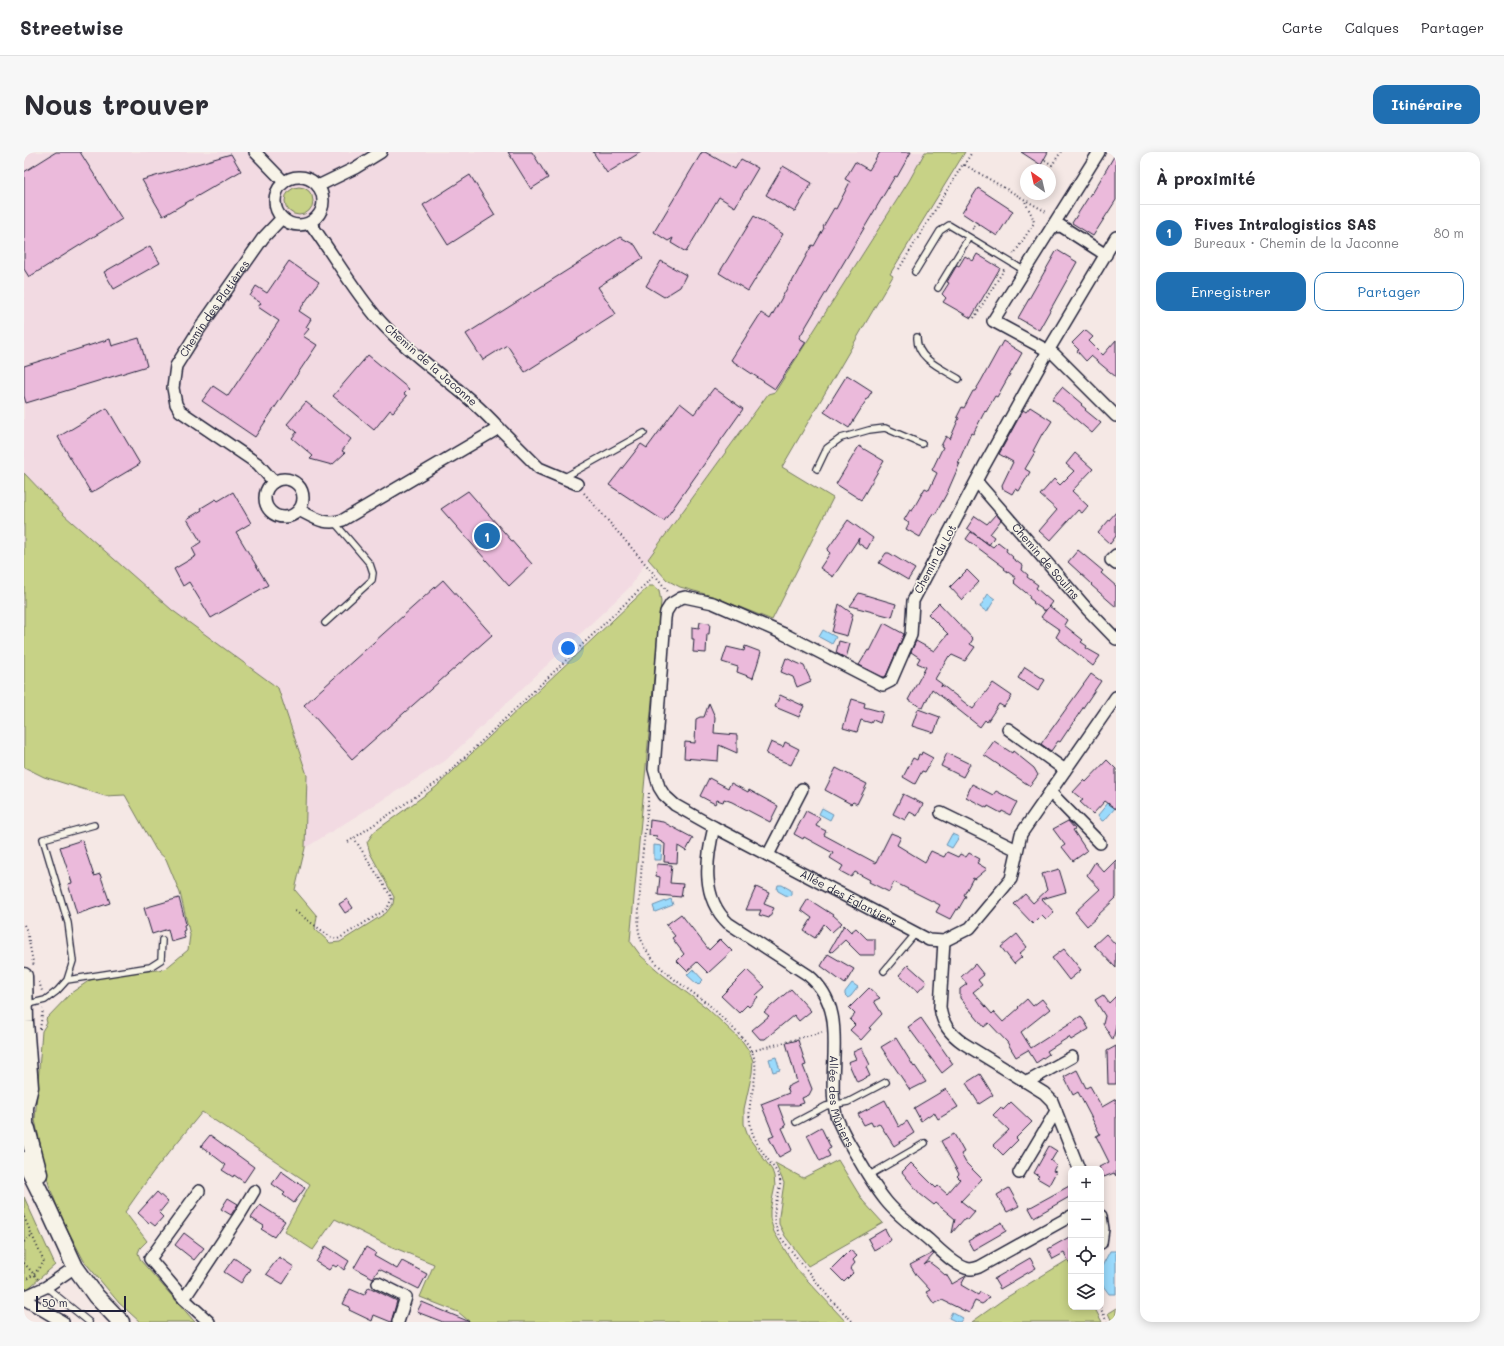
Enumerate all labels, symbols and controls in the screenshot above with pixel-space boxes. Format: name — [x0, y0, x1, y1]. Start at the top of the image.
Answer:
text: Streetwise — [20, 15, 123, 40]
text: Carte — [1282, 18, 1323, 37]
text: Calques — [1345, 18, 1399, 37]
text: Partager — [1421, 18, 1484, 37]
button: Itinéraire — [1373, 85, 1480, 124]
text: Nous trouver — [24, 86, 209, 122]
north arrow — [1020, 164, 1056, 200]
text: À proximité — [1156, 167, 1255, 189]
text: Fives Intralogistics SAS — [1194, 214, 1376, 234]
text: 1 — [1166, 224, 1172, 241]
text: 80 m — [1434, 224, 1464, 241]
text: Bureaux · Chemin de la Jaconne — [1194, 234, 1399, 251]
street label: Chemin des Platières — [176, 257, 252, 360]
button: Enregistrer — [1156, 272, 1306, 311]
button: Partager — [1314, 272, 1464, 311]
street label: Chemin de la Jaconne — [382, 320, 481, 409]
street label: Chemin de Soulins — [1009, 520, 1083, 602]
pin: 1 — [474, 521, 500, 551]
street label: Chemin du Lot — [910, 521, 959, 596]
your location — [558, 638, 578, 658]
street label: Allée des Églantiers — [798, 866, 900, 929]
street label: Allée des Mûriers — [826, 1055, 858, 1150]
map controls — [1068, 1166, 1104, 1310]
button: + — [1068, 1166, 1104, 1202]
button: − — [1068, 1202, 1104, 1238]
button: locate — [1068, 1238, 1104, 1274]
button: layers — [1068, 1274, 1104, 1310]
scale bar — [36, 1294, 126, 1313]
text: 50 m — [42, 1295, 68, 1310]

